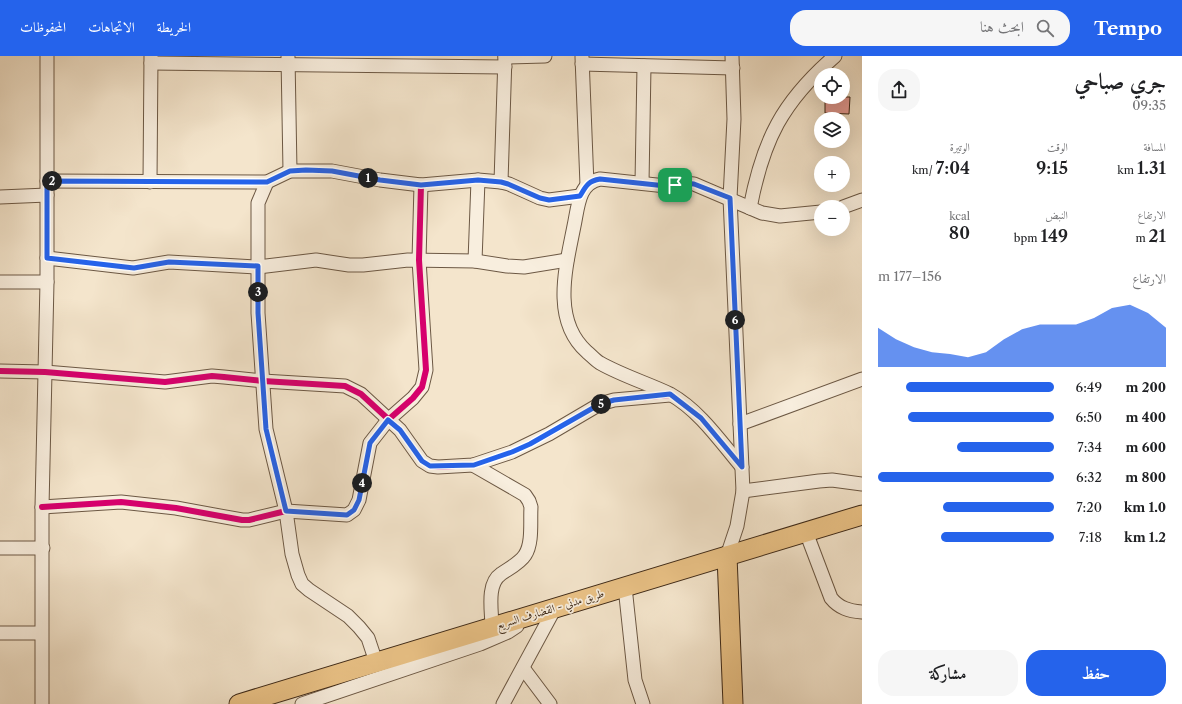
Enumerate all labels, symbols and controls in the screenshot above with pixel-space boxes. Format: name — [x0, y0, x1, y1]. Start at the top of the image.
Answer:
search box — [790, 10, 1070, 46]
text: ابحث هنا — [980, 17, 1024, 36]
icon: search — [1034, 17, 1056, 39]
text: Tempo — [1094, 17, 1162, 40]
text: المحفوظات — [20, 18, 66, 36]
text: الاتجاهات — [88, 18, 135, 36]
text: الخريطة — [157, 18, 191, 36]
map controls — [814, 68, 850, 236]
button: locate — [814, 68, 850, 104]
text: جري صباحي — [1074, 68, 1166, 95]
button: share — [878, 69, 920, 111]
text: 09:35 — [1132, 97, 1166, 113]
button: layers — [814, 112, 850, 148]
text: الوتيرة — [950, 140, 970, 154]
text: الوقت — [1047, 140, 1068, 154]
text: المسافة — [1144, 140, 1166, 154]
button: + — [814, 156, 850, 192]
text: 7:04 — [936, 158, 970, 178]
text: 9:15 — [1036, 158, 1068, 178]
text: 1.31 — [1137, 158, 1166, 178]
text: /km — [912, 163, 936, 177]
text: km — [1117, 163, 1137, 177]
pin: 1 — [358, 168, 378, 188]
pin — [658, 168, 692, 202]
pin: 2 — [42, 171, 62, 191]
text: 1 — [366, 171, 370, 185]
text: 2 — [49, 174, 55, 188]
icon: arrive — [664, 174, 686, 196]
button: − — [814, 200, 850, 236]
text: النبض — [1045, 208, 1068, 222]
text: الارتفاع — [1137, 208, 1166, 222]
text: kcal — [949, 209, 970, 223]
text: 80 — [949, 223, 970, 243]
text: 149 — [1040, 226, 1068, 246]
text: 21 — [1149, 226, 1166, 246]
text: bpm — [1014, 231, 1040, 245]
text: m — [1135, 231, 1149, 245]
text: 156–177 m — [878, 268, 942, 284]
text: الارتفاع — [1132, 270, 1166, 286]
pin: 3 — [248, 282, 268, 302]
text: 3 — [255, 285, 261, 299]
pin: 6 — [725, 310, 745, 330]
text: 6 — [732, 313, 738, 327]
text: 6:49 — [1076, 379, 1102, 395]
text: 200 m — [1126, 379, 1166, 395]
pin: 5 — [591, 394, 611, 414]
text: 5 — [598, 397, 604, 411]
text: 6:50 — [1075, 409, 1102, 425]
text: 400 m — [1126, 409, 1166, 425]
text: 7:34 — [1077, 439, 1102, 455]
text: 600 m — [1125, 439, 1166, 455]
text: 6:32 — [1076, 469, 1102, 485]
text: 800 m — [1125, 469, 1166, 485]
pin: 4 — [352, 473, 372, 493]
text: 4 — [359, 476, 365, 490]
text: 7:20 — [1076, 499, 1102, 515]
text: 1.0 km — [1124, 499, 1166, 515]
text: 7:18 — [1079, 529, 1102, 545]
text: 1.2 km — [1124, 529, 1166, 545]
street label: طريق مدني - القضارف السريع — [494, 586, 606, 635]
button: مشاركة — [878, 650, 1018, 696]
button: حفظ — [1026, 650, 1166, 696]

